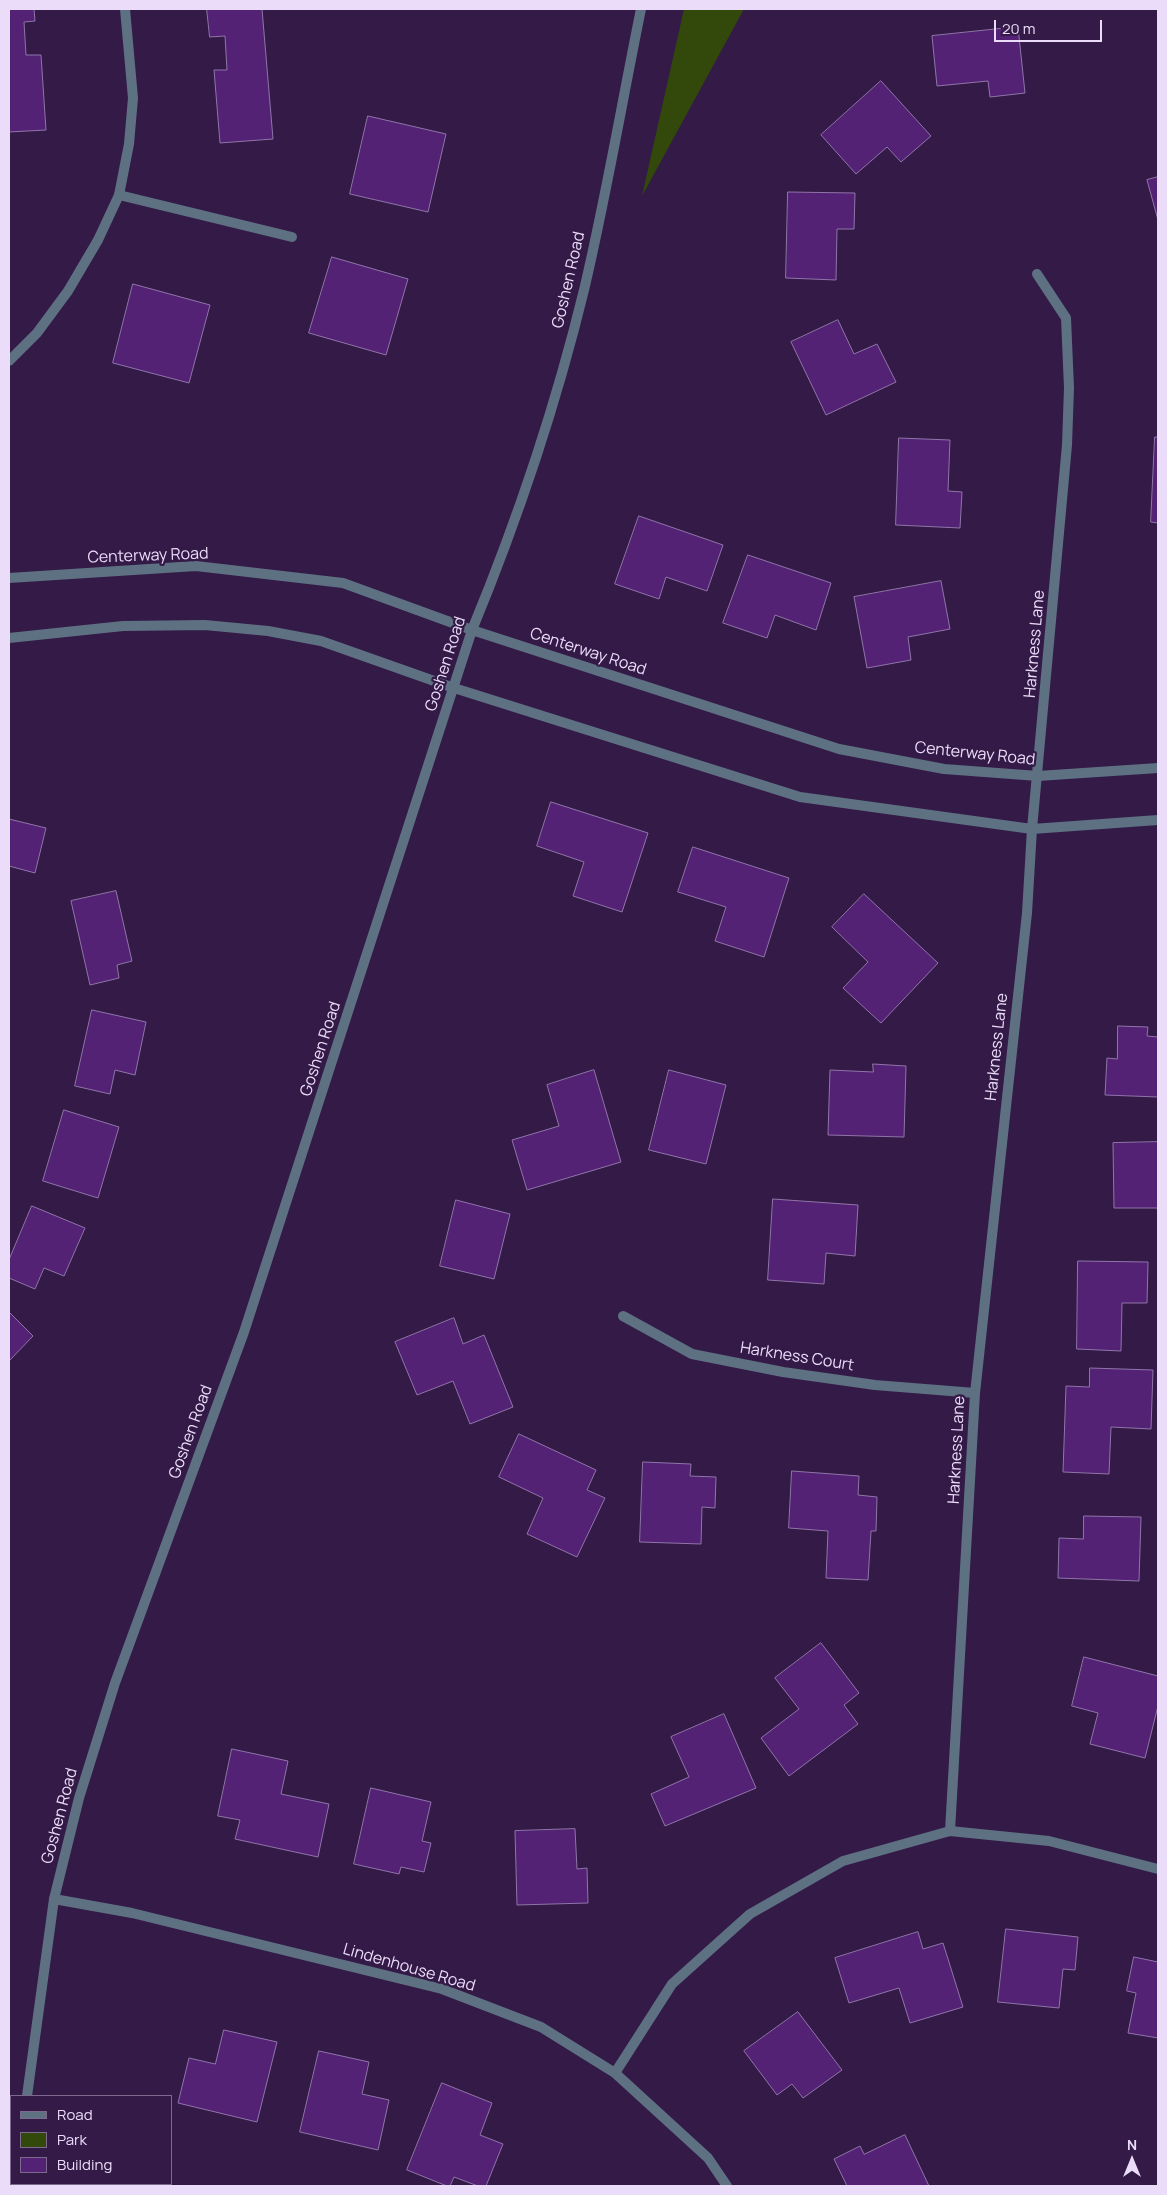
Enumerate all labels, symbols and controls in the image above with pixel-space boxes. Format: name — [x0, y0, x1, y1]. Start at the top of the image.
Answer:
scale bar — [997, 10, 1104, 42]
text: 20 m — [1002, 18, 1035, 39]
street label: Goshen Road — [549, 230, 589, 330]
street label: Centerway Road — [87, 544, 209, 568]
street label: Harkness Lane — [1021, 589, 1049, 699]
street label: Goshen Road — [422, 614, 470, 714]
street label: Centerway Road — [527, 624, 649, 680]
street label: Centerway Road — [914, 738, 1036, 770]
street label: Harkness Lane — [982, 992, 1012, 1102]
street label: Goshen Road — [297, 999, 345, 1099]
street label: Harkness Court — [739, 1339, 855, 1375]
street label: Goshen Road — [165, 1383, 217, 1481]
street label: Harkness Lane — [945, 1395, 969, 1505]
street label: Goshen Road — [38, 1766, 82, 1866]
street label: Lindenhouse Road — [341, 1940, 477, 1996]
legend — [10, 2095, 172, 2185]
text: Road — [57, 2104, 93, 2125]
text: Park — [57, 2129, 87, 2150]
north arrow — [1107, 2135, 1157, 2185]
text: N — [1127, 2135, 1137, 2154]
text: Building — [57, 2154, 112, 2175]

